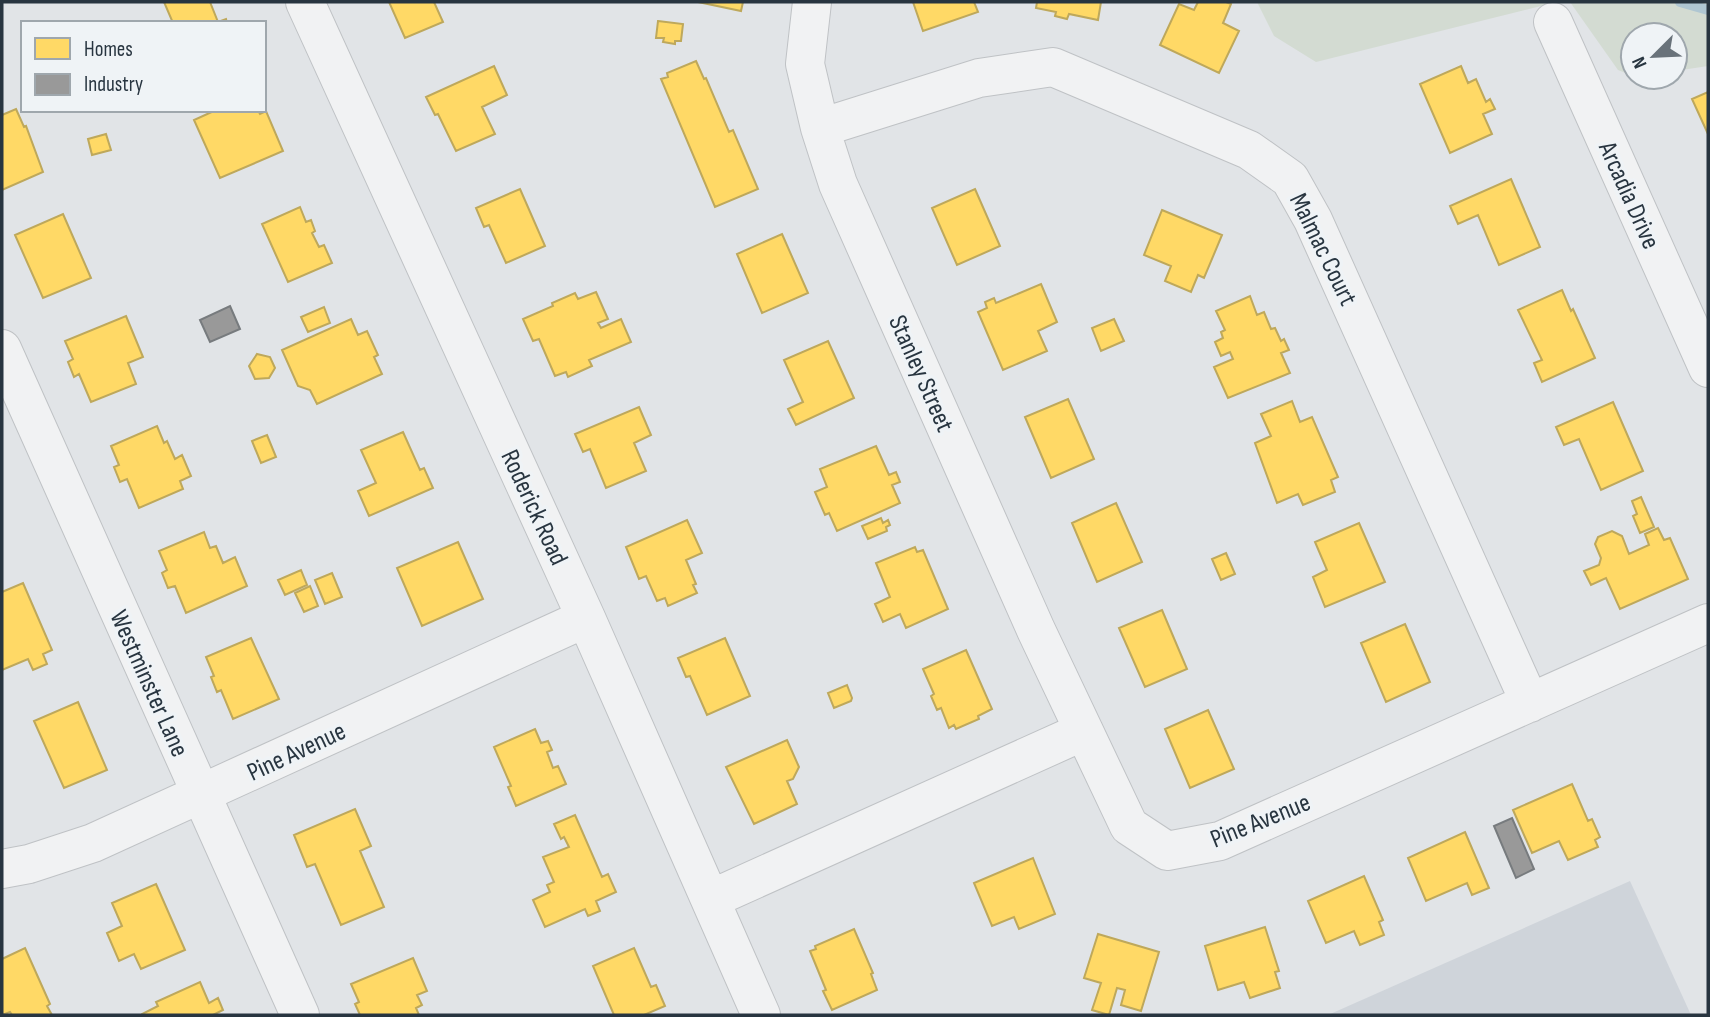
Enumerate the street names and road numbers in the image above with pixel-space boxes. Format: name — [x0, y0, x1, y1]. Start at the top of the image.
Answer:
street label: Arcadia Drive — [1591, 136, 1666, 254]
street label: Malmac Court — [1282, 188, 1363, 311]
street label: Stanley Street — [881, 311, 960, 437]
street label: Roderick Road — [493, 445, 574, 570]
street label: Westminster Lane — [103, 606, 195, 762]
street label: Pine Avenue — [242, 716, 351, 789]
street label: Pine Avenue — [1206, 787, 1315, 855]

